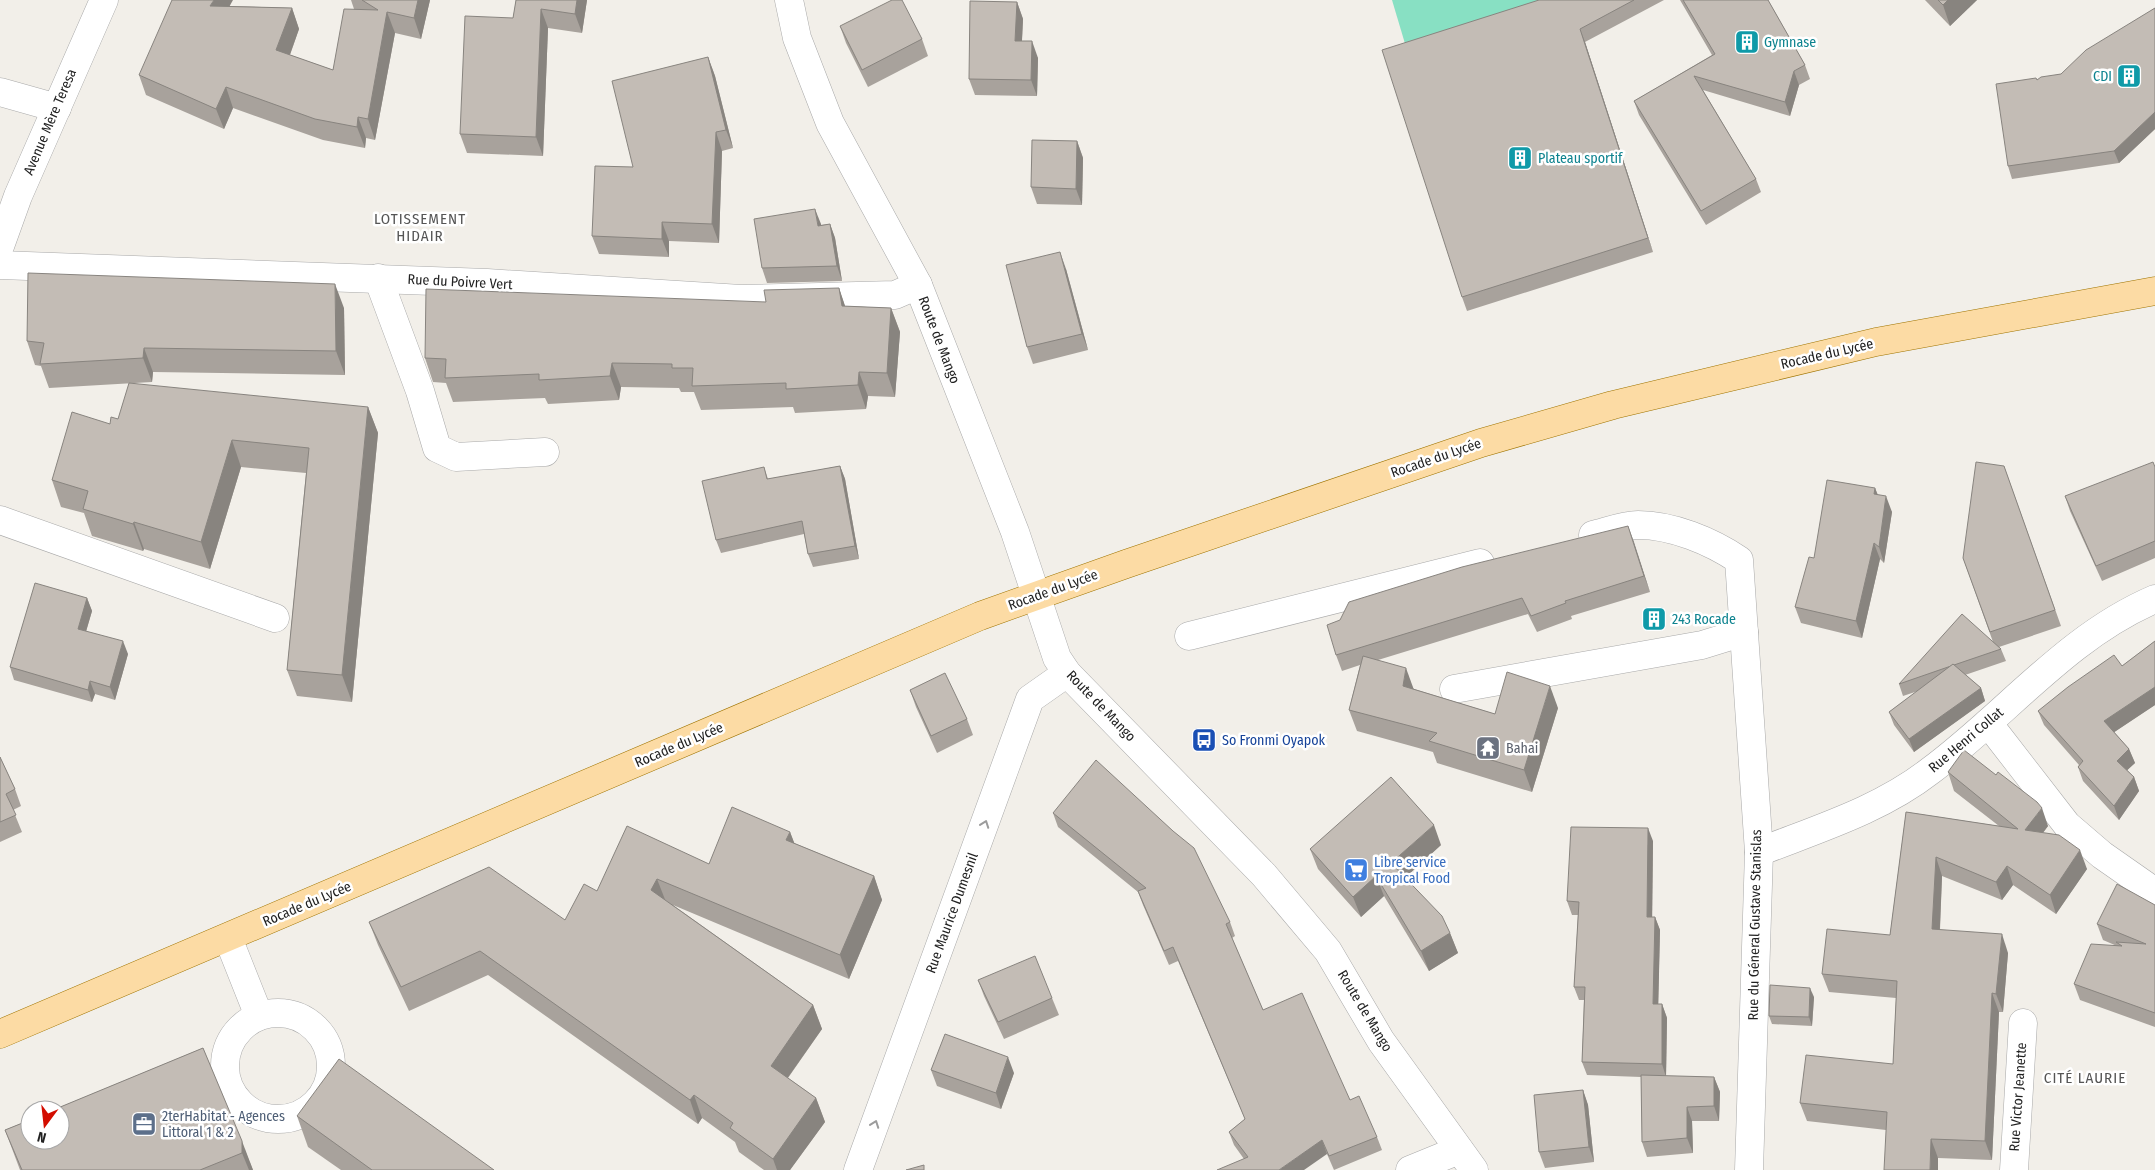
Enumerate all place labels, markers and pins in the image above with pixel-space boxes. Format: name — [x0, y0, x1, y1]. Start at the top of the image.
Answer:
building icon: Gymnase — [1734, 29, 1760, 55]
place label: Gymnase — [1764, 34, 1816, 51]
building icon: CDI — [2116, 63, 2142, 89]
place label: CDI — [2093, 68, 2112, 85]
building icon: Plateau sportif — [1507, 145, 1533, 171]
place label: Plateau sportif — [1538, 150, 1624, 167]
building icon: 243 Rocade — [1641, 606, 1667, 632]
place label: 243 Rocade — [1672, 611, 1736, 628]
bus stop icon: So Fronmi Oyapok — [1191, 727, 1217, 753]
place label: So Fronmi Oyapok — [1222, 732, 1326, 749]
temple icon: Bahai — [1475, 735, 1501, 761]
place label: Bahai — [1506, 740, 1538, 757]
place label: Libre service Tropical Food — [1374, 854, 1450, 887]
supermarket icon: Libre service Tropical Food — [1343, 857, 1369, 883]
place label: 2terHabitat - Agences Littoral 1 & 2 — [162, 1108, 285, 1141]
office icon: 2terHabitat - Agences Littoral 1 & 2 — [131, 1111, 157, 1137]

